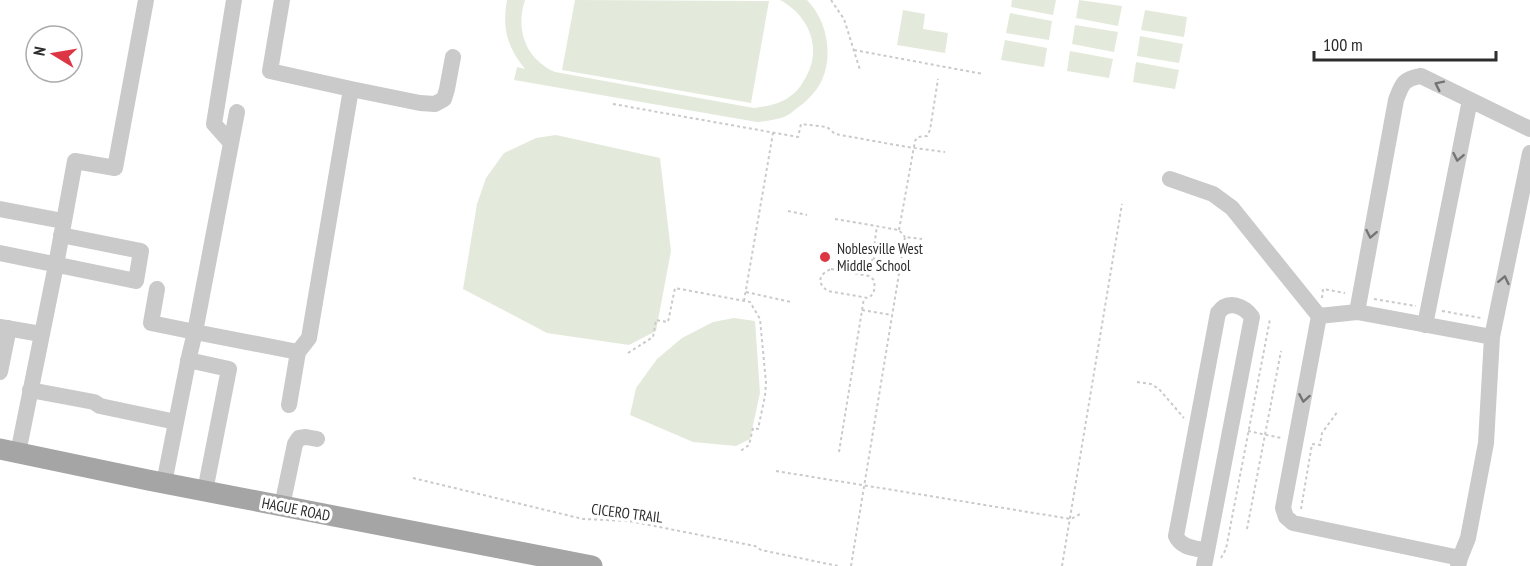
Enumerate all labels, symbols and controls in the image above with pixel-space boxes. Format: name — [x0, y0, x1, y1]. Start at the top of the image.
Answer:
north arrow — [24, 24, 84, 84]
scale bar — [1314, 24, 1496, 62]
text: 100 m — [1323, 33, 1363, 56]
text: N — [29, 45, 50, 57]
one-way arrow — [1435, 81, 1446, 93]
one-way arrow — [1452, 152, 1465, 162]
one-way arrow — [1365, 229, 1378, 239]
place label: Noblesville West Middle School — [837, 239, 923, 275]
marker: Noblesville West Middle School — [818, 250, 832, 264]
one-way arrow — [1497, 275, 1510, 285]
one-way arrow — [1298, 393, 1311, 403]
street label: HAGUE ROAD — [260, 493, 332, 525]
street label: CICERO TRAIL — [590, 499, 665, 527]

